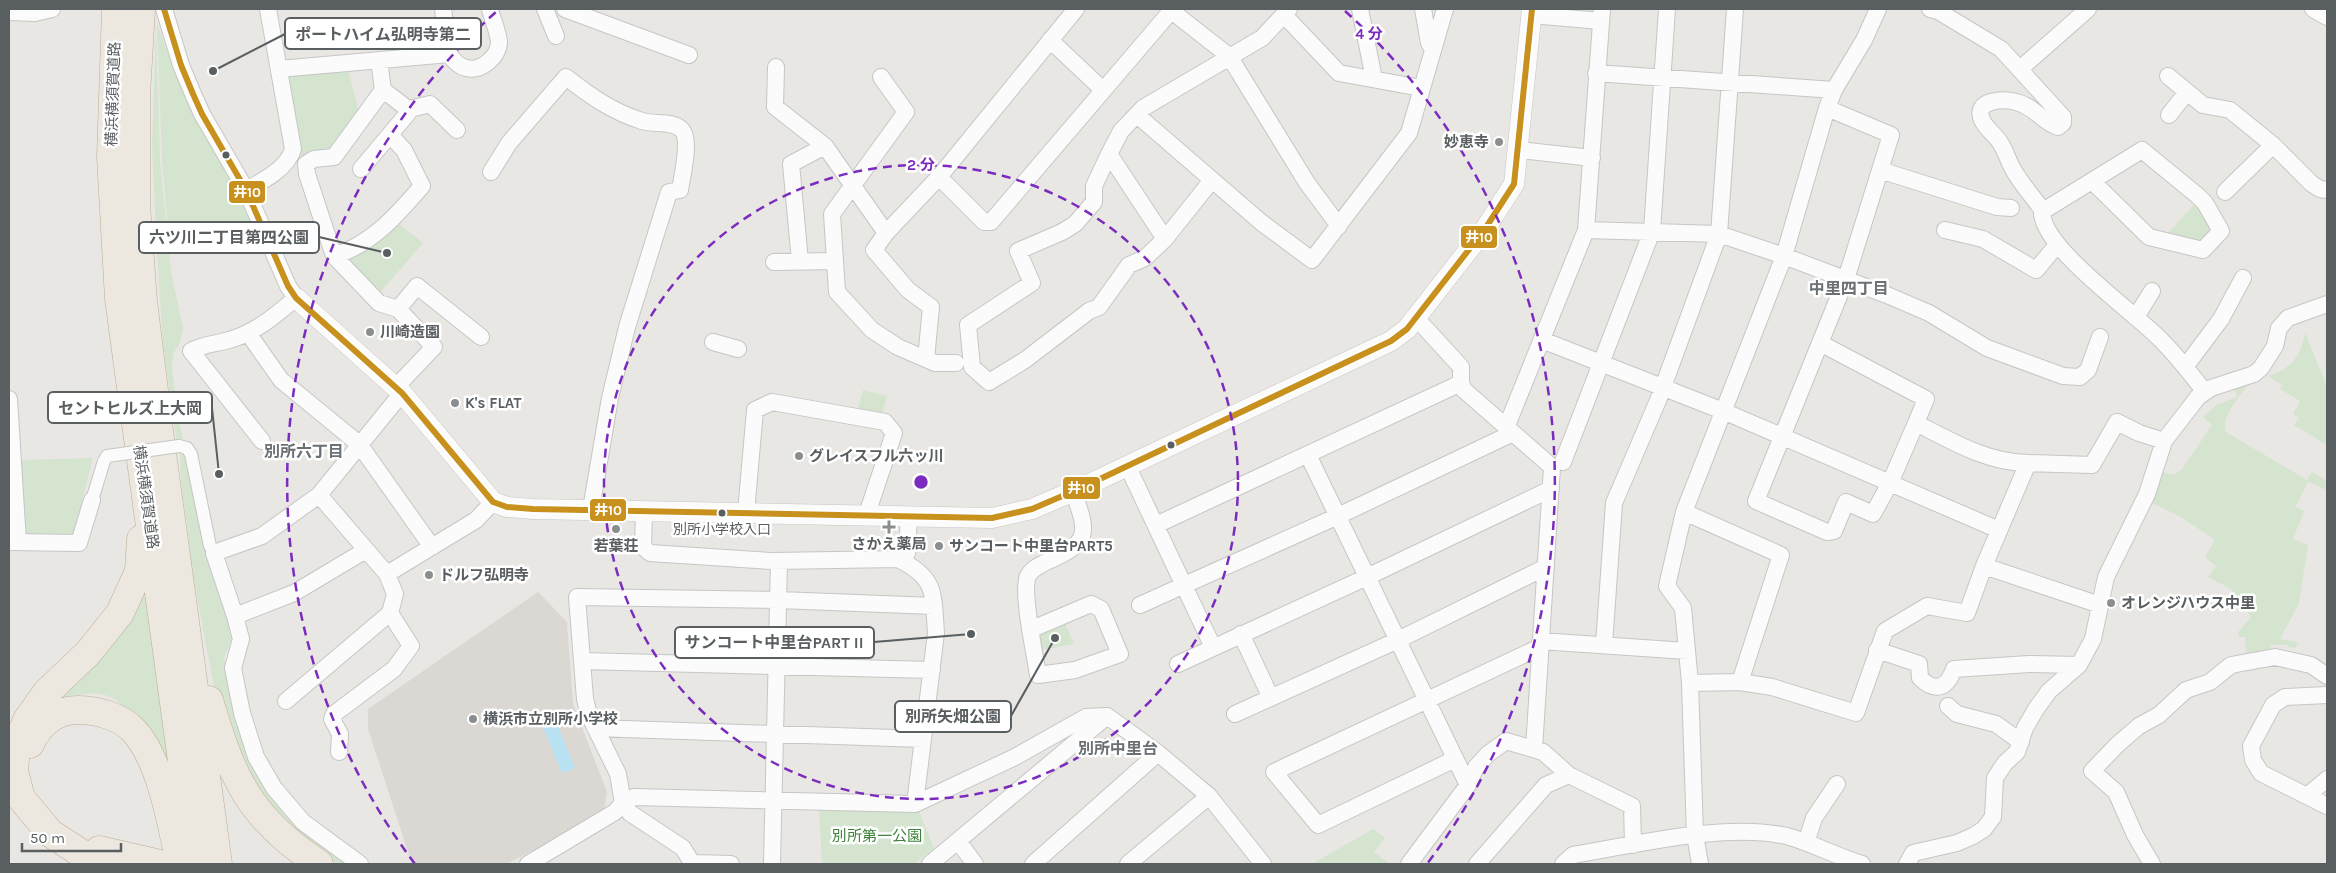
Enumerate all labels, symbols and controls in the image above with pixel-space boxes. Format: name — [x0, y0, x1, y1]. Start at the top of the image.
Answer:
callout: ポートハイム弘明寺第二 — [285, 18, 481, 49]
text: ポートハイム弘明寺第二 — [295, 25, 471, 44]
text: 4 分 — [1355, 25, 1383, 43]
street label: 横浜横須賀道路 — [102, 41, 124, 147]
place label: 妙恵寺 — [1444, 133, 1489, 151]
marker: 妙恵寺 — [1493, 136, 1505, 148]
unlabelled marker — [221, 150, 231, 160]
text: 2 分 — [907, 156, 935, 174]
line badge: 井10 — [228, 180, 266, 204]
text: 井10 — [233, 184, 261, 201]
callout: 六ツ川二丁目第四公園 — [139, 222, 319, 253]
line badge: 井10 — [1460, 225, 1498, 249]
text: 六ツ川二丁目第四公園 — [149, 228, 309, 247]
text: 井10 — [1465, 229, 1493, 246]
district label: 中里四丁目 — [1809, 279, 1889, 298]
place label: 川崎造園 — [380, 323, 440, 341]
marker: 川崎造園 — [364, 326, 376, 338]
callout: セントヒルズ上大岡 — [48, 392, 212, 423]
place label: K's FLAT — [465, 394, 522, 412]
marker: K's FLAT — [449, 397, 461, 409]
text: セントヒルズ上大岡 — [58, 399, 202, 418]
unlabelled marker — [1166, 440, 1176, 450]
district label: 別所六丁目 — [264, 442, 344, 461]
street label: 横浜横須賀道路 — [130, 444, 162, 550]
place label: グレイスフル六ッ川 — [809, 447, 944, 465]
marker: グレイスフル六ッ川 — [793, 450, 805, 462]
centre of rings — [912, 473, 930, 491]
line badge: 井10 — [1062, 476, 1101, 500]
text: 井10 — [1067, 480, 1095, 497]
line badge: 井10 — [589, 498, 627, 522]
text: 井10 — [594, 502, 622, 519]
marker: 別所小学校入口 — [717, 508, 727, 518]
place label: 別所小学校入口 — [673, 521, 771, 538]
marker: さかえ薬局 — [883, 521, 895, 533]
marker: 若葉荘 — [610, 523, 622, 535]
place label: さかえ薬局 — [851, 535, 927, 553]
place label: 若葉荘 — [593, 537, 639, 555]
place label: サンコート中里台PART5 — [949, 537, 1113, 555]
marker: サンコート中里台PART5 — [933, 540, 945, 552]
place label: ドルフ弘明寺 — [439, 566, 529, 584]
marker: ドルフ弘明寺 — [423, 569, 435, 581]
place label: オレンジハウス中里 — [2121, 594, 2255, 612]
marker: オレンジハウス中里 — [2105, 597, 2117, 609]
callout: サンコート中里台PART II — [675, 627, 874, 658]
text: サンコート中里台PART II — [684, 633, 864, 652]
callout: 別所矢畑公園 — [895, 701, 1011, 732]
text: 別所矢畑公園 — [905, 707, 1001, 726]
place label: 横浜市立別所小学校 — [483, 710, 618, 728]
marker: 横浜市立別所小学校 — [467, 713, 479, 725]
district label: 別所中里台 — [1078, 739, 1158, 758]
scale bar — [22, 820, 121, 852]
park label: 別所第一公園 — [832, 827, 922, 845]
text: 50 m — [30, 829, 65, 847]

